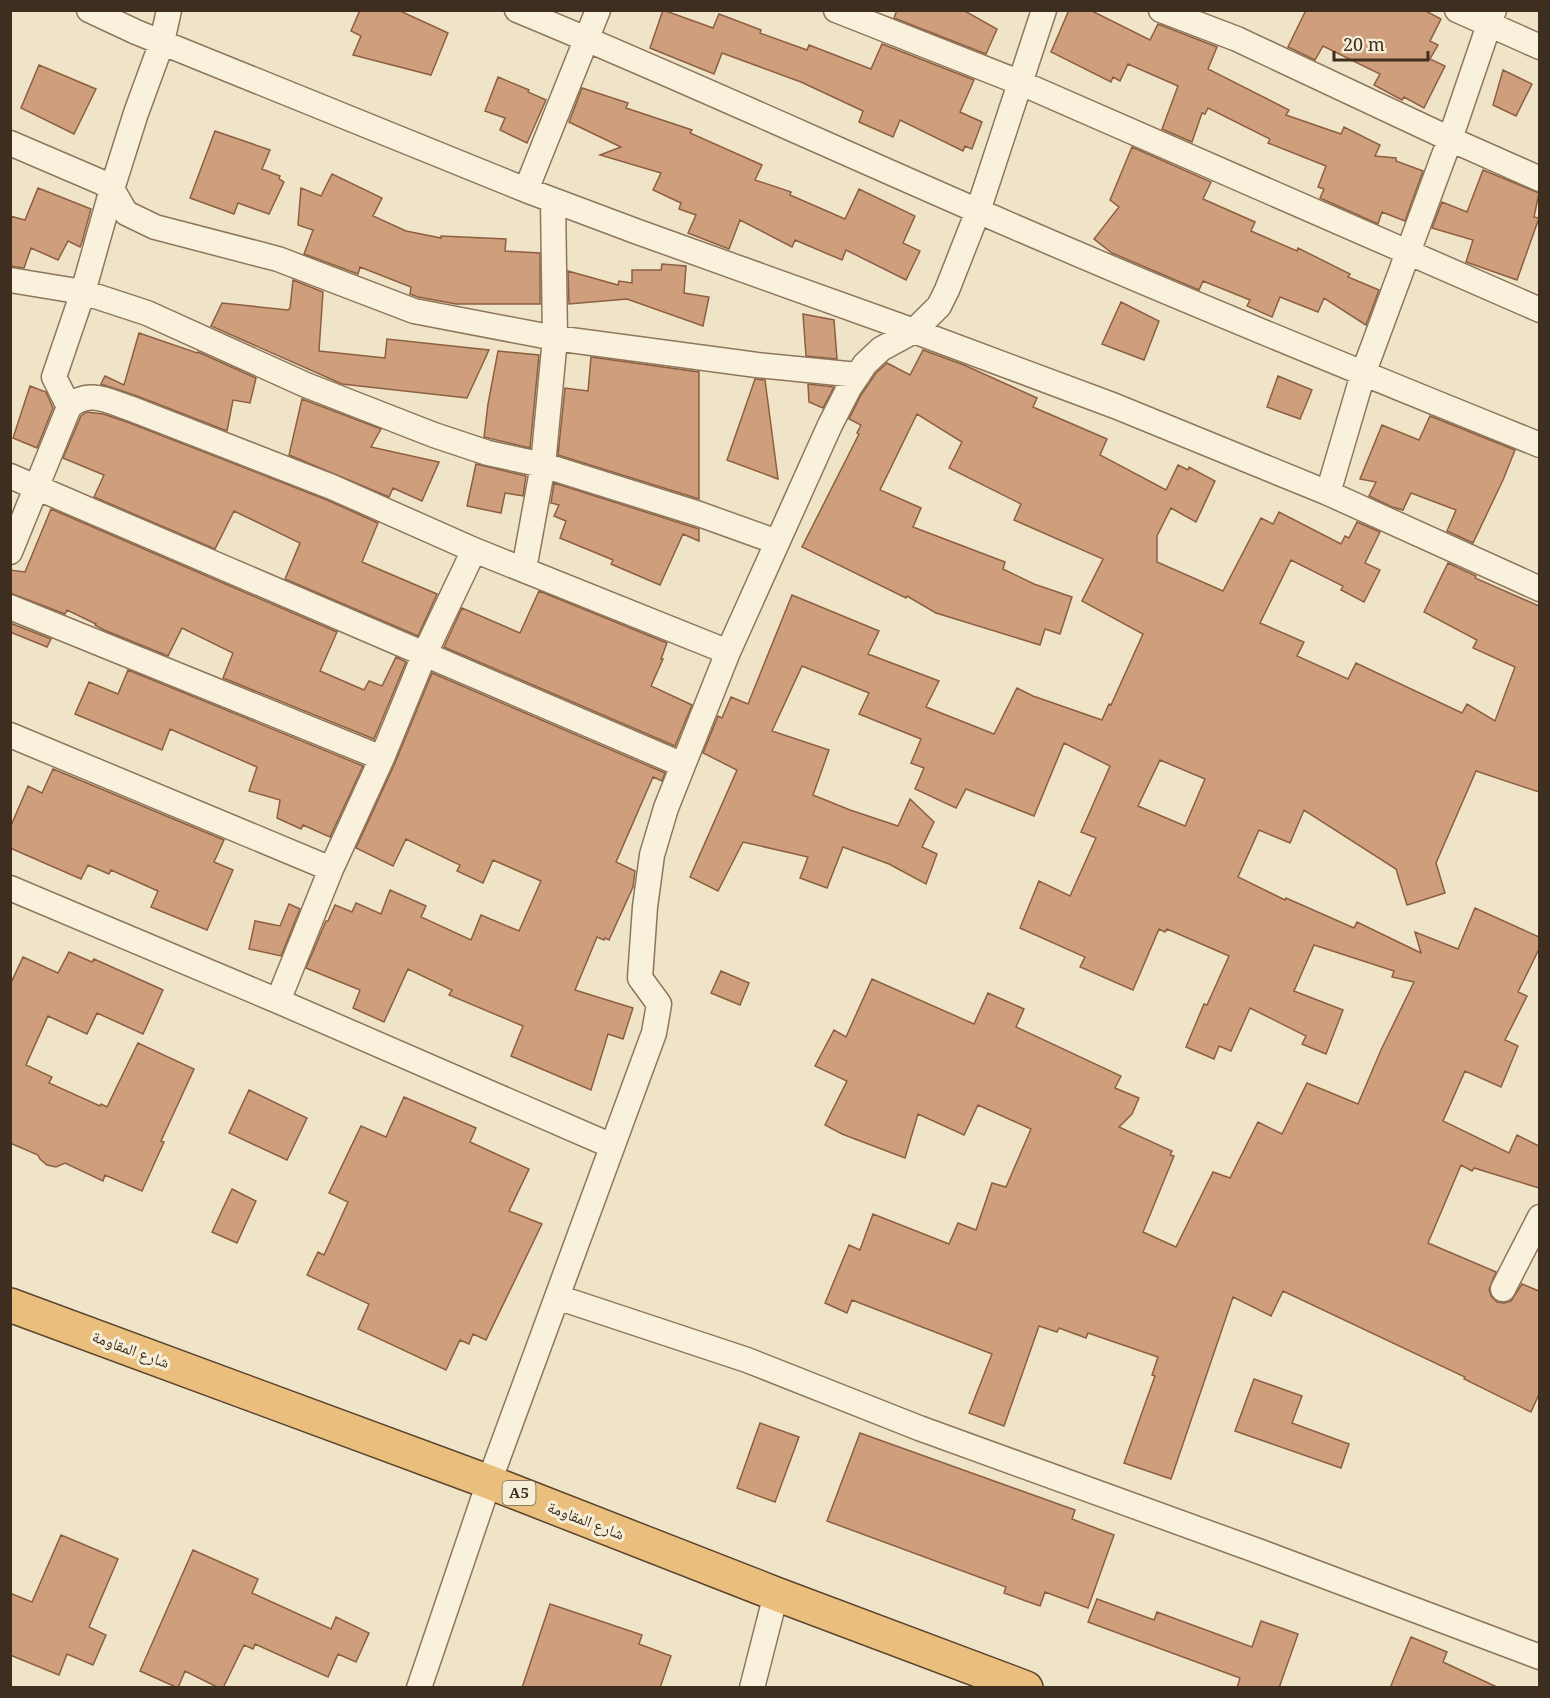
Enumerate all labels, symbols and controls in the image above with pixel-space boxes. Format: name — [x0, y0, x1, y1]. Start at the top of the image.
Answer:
scale bar — [1334, 24, 1428, 62]
text: 20 m — [1343, 32, 1385, 56]
street label: شارع المقاومة — [89, 1325, 173, 1373]
road number: A5 — [502, 1481, 536, 1505]
street label: شارع المقاومة — [544, 1495, 628, 1545]

